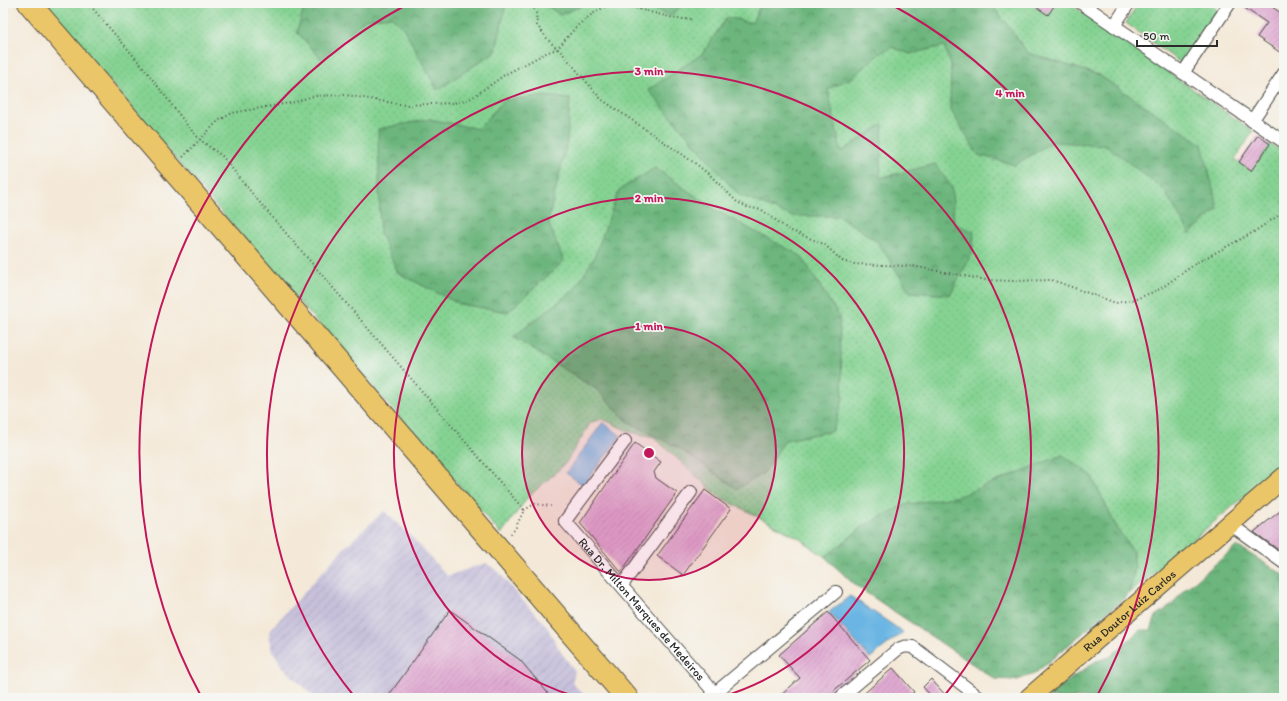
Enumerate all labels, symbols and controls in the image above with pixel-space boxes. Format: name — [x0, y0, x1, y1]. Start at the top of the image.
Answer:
scale bar — [1137, 22, 1217, 48]
text: 50 m — [1143, 29, 1169, 43]
text: 3 min — [635, 64, 664, 78]
text: 4 min — [995, 86, 1025, 100]
text: 2 min — [635, 191, 664, 205]
text: 1 min — [635, 319, 664, 333]
centre of rings — [642, 446, 656, 460]
street label: Rua Dr. Milton Marques de Medeiros — [576, 535, 708, 684]
street label: Rua Doutor Luiz Carlos — [1080, 567, 1179, 655]

